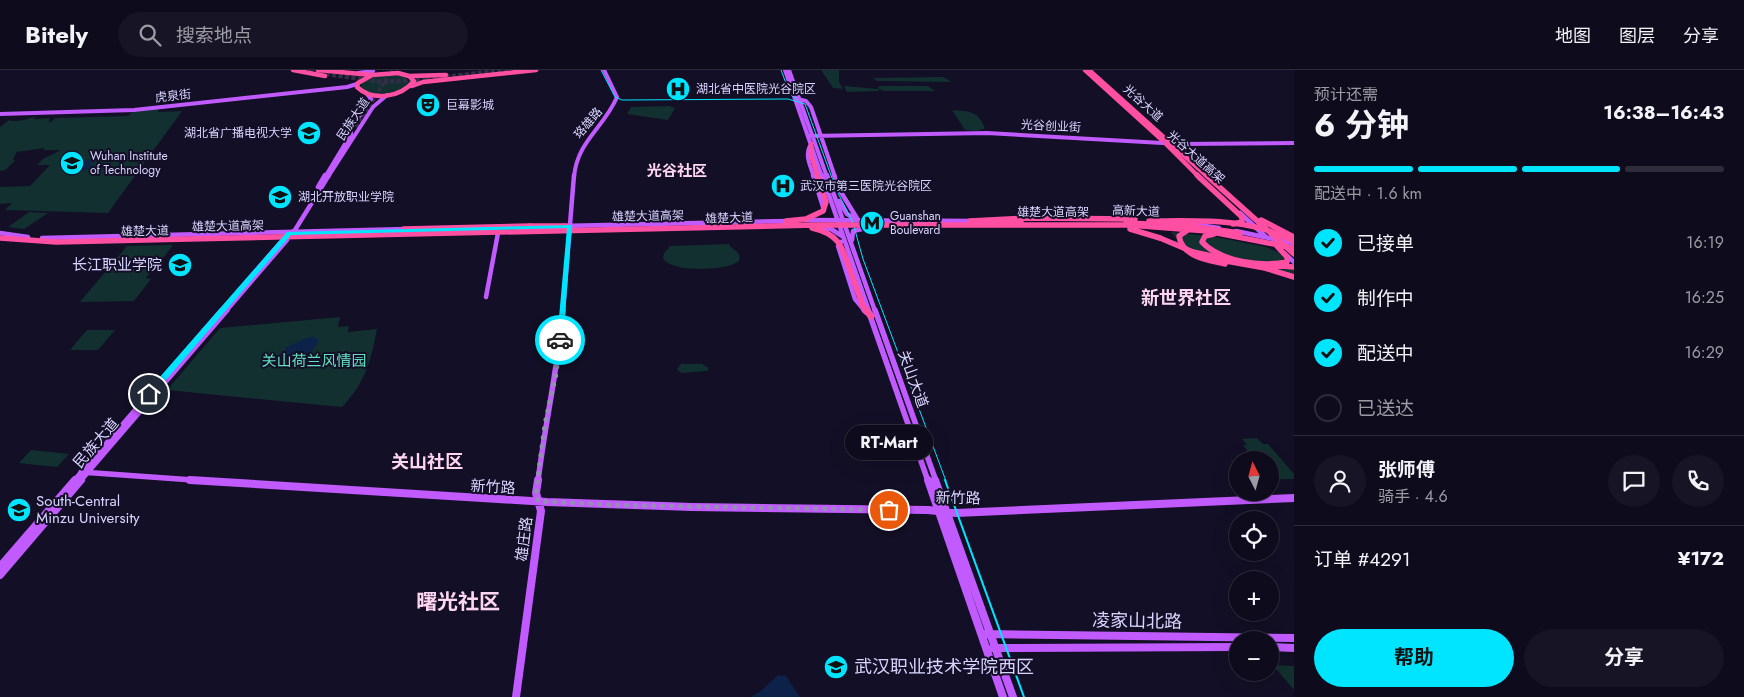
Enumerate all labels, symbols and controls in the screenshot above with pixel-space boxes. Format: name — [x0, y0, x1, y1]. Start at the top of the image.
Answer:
search box — [118, 12, 468, 57]
text: Bitely — [25, 17, 88, 52]
icon: search — [136, 21, 164, 49]
text: 搜索地点 — [176, 22, 252, 49]
text: 地图 — [1555, 23, 1591, 49]
text: 图层 — [1619, 23, 1655, 49]
text: 分享 — [1683, 23, 1719, 49]
hospital icon: 湖北省中医院光谷院区 — [665, 76, 691, 102]
place label: 湖北省中医院光谷院区 — [696, 80, 816, 98]
street label: 光谷大道 — [1119, 80, 1167, 126]
text: 预计还需 — [1314, 83, 1378, 106]
street label: 虎泉街 — [154, 85, 192, 107]
theatre icon: 巨幕影城 — [415, 92, 441, 118]
street label: 民族大道 — [332, 94, 374, 144]
place label: 巨幕影城 — [446, 96, 494, 114]
text: 16:38–16:43 — [1603, 99, 1724, 126]
text: 6 分钟 — [1314, 102, 1409, 148]
street label: 珞雄路 — [570, 103, 606, 143]
street label: 光谷创业街 — [1021, 115, 1081, 137]
school or university icon: 湖北省广播电视大学 — [296, 120, 322, 146]
place label: 湖北省广播电视大学 — [184, 124, 292, 142]
street label: 光谷大道高架 — [1163, 126, 1229, 188]
place label: Wuhan Institute of Technology — [90, 147, 168, 179]
school or university icon: Wuhan Institute of Technology — [59, 150, 85, 176]
district label: 光谷社区 — [647, 160, 707, 182]
hospital icon: 武汉市第三医院光谷院区 — [770, 173, 796, 199]
place label: 武汉市第三医院光谷院区 — [800, 177, 932, 195]
text: 配送中 · 1.6 km — [1314, 182, 1422, 205]
school or university icon: 湖北开放职业学院 — [267, 184, 293, 210]
place label: 湖北开放职业学院 — [298, 188, 394, 206]
street label: 高新大道 — [1112, 201, 1160, 221]
street label: 雄楚大道高架 — [1017, 203, 1089, 221]
street label: 雄楚大道高架 — [612, 206, 684, 226]
place label: Guanshan Boulevard — [890, 207, 941, 239]
street label: 雄楚大道 — [705, 208, 753, 228]
metro station icon: Guanshan Boulevard — [859, 210, 885, 236]
street label: 雄楚大道高架 — [192, 216, 264, 236]
street label: 雄楚大道 — [121, 222, 169, 240]
icon: check — [1314, 229, 1342, 257]
text: 已接单 — [1357, 230, 1414, 257]
text: 16:19 — [1686, 231, 1724, 254]
school or university icon: 长江职业学院 — [167, 252, 193, 278]
place label: 长江职业学院 — [72, 254, 162, 276]
icon: check — [1314, 284, 1342, 312]
district label: 新世界社区 — [1141, 285, 1231, 311]
text: 制作中 — [1357, 285, 1414, 312]
text: 16:25 — [1685, 286, 1724, 309]
courier — [535, 315, 585, 365]
icon: car — [546, 326, 574, 354]
icon: check — [1314, 339, 1342, 367]
text: 配送中 — [1357, 340, 1414, 367]
text: 16:29 — [1684, 341, 1724, 364]
street label: 关山大道 — [892, 347, 934, 411]
park label: 关山荷兰风情园 — [261, 350, 367, 372]
pin — [128, 373, 170, 415]
icon: home — [135, 380, 163, 408]
text: 已送达 — [1357, 395, 1414, 422]
street label: 民族大道 — [68, 413, 124, 473]
callout: RT-Mart — [845, 425, 933, 460]
text: RT-Mart — [860, 431, 918, 454]
district label: 关山社区 — [391, 449, 463, 475]
north arrow — [1229, 451, 1279, 501]
map controls — [1229, 451, 1279, 681]
button: person — [1314, 455, 1366, 507]
button: chat — [1608, 455, 1660, 507]
button: phone — [1672, 455, 1724, 507]
text: 张师傅 — [1378, 456, 1435, 483]
street label: 新竹路 — [470, 475, 516, 499]
text: 骑手 · 4.6 — [1378, 485, 1448, 508]
street label: 新竹路 — [935, 487, 981, 509]
pin — [868, 489, 910, 531]
place label: South-Central Minzu University — [36, 490, 140, 529]
icon: bag — [875, 496, 903, 524]
school or university icon: South-Central Minzu University — [6, 497, 32, 523]
button: locate — [1229, 511, 1279, 561]
street label: 雄庄路 — [510, 515, 538, 563]
text: ¥172 — [1678, 545, 1724, 572]
text: 订单 #4291 — [1314, 546, 1411, 573]
button: + — [1229, 571, 1279, 621]
district label: 曙光社区 — [416, 587, 500, 617]
street label: 凌家山北路 — [1092, 607, 1182, 635]
button: 帮助 — [1314, 629, 1514, 687]
button: 分享 — [1524, 629, 1724, 687]
button: − — [1229, 631, 1279, 681]
school or university icon: 武汉职业技术学院西区 — [823, 654, 849, 680]
place label: 武汉职业技术学院西区 — [854, 654, 1034, 680]

